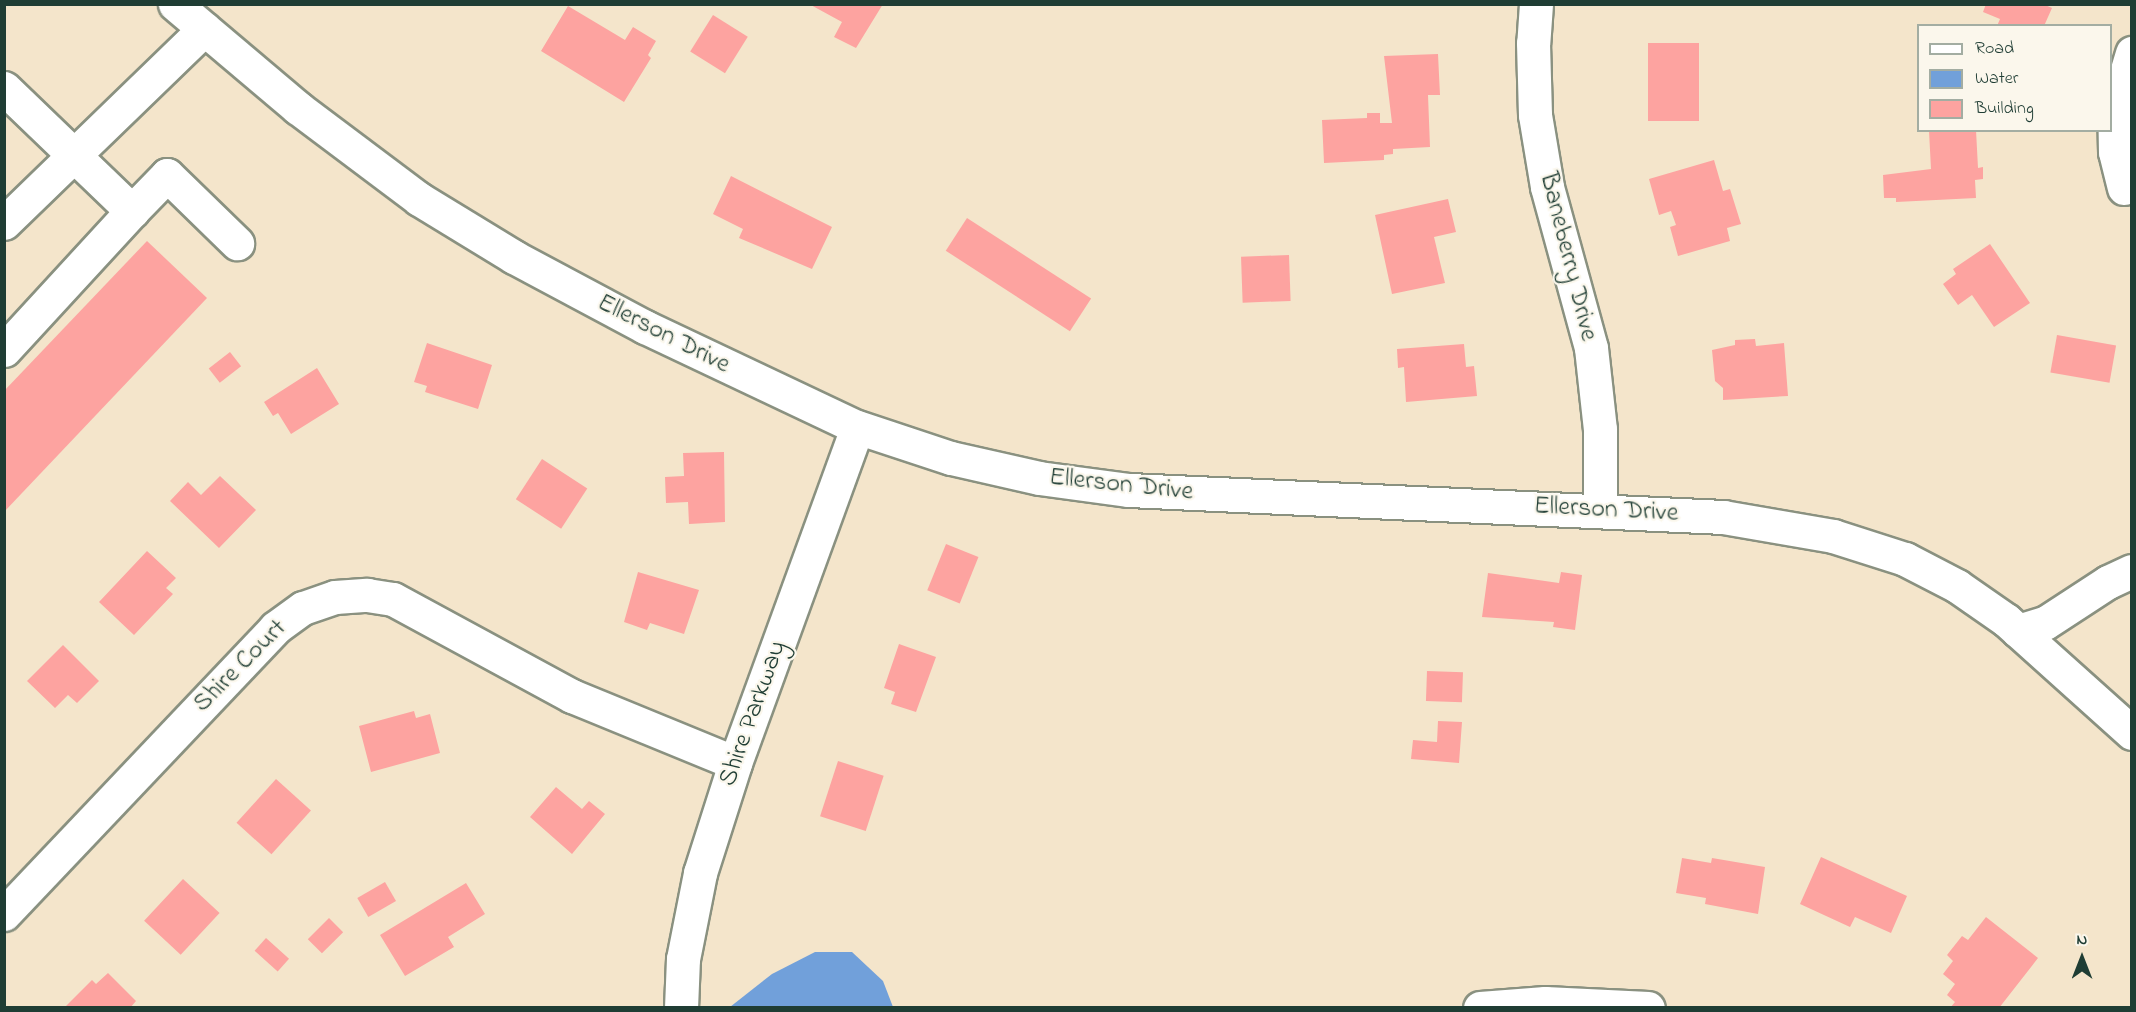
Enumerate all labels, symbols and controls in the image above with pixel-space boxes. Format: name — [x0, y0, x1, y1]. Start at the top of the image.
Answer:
legend — [1917, 24, 2112, 132]
text: Road — [1975, 36, 2014, 62]
text: Water — [1975, 66, 2018, 92]
text: Building — [1975, 96, 2034, 122]
street label: Baneberry Drive — [1531, 169, 1603, 345]
street label: Ellerson Drive — [592, 288, 734, 382]
street label: Ellerson Drive — [1047, 463, 1195, 509]
street label: Ellerson Drive — [1533, 492, 1679, 530]
street label: Shire Court — [188, 614, 294, 720]
street label: Shire Parkway — [713, 637, 795, 791]
north arrow — [2052, 928, 2112, 988]
text: N — [2077, 928, 2087, 952]

